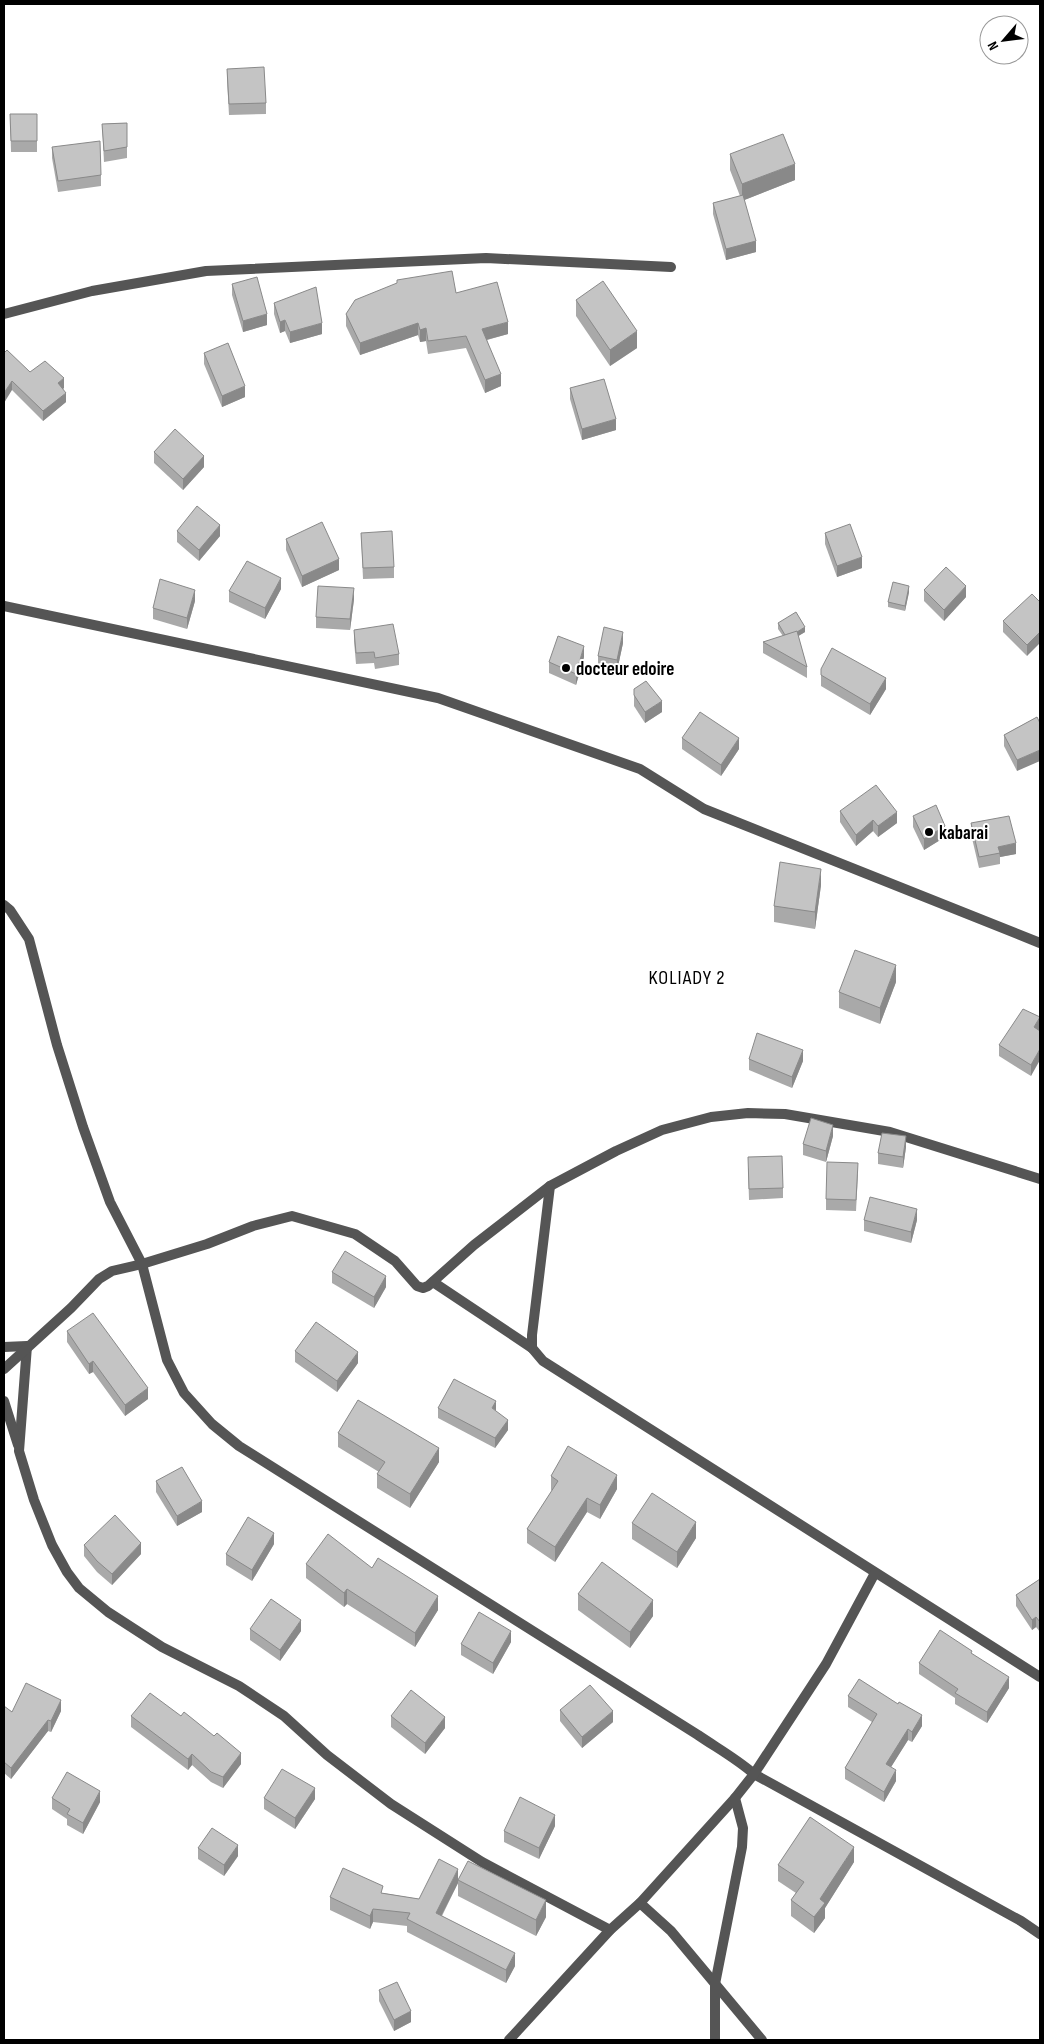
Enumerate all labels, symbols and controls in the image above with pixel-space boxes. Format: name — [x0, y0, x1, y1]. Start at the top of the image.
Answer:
north arrow — [979, 15, 1029, 65]
text: N — [984, 39, 1002, 53]
place label: docteur edoire — [576, 658, 674, 681]
marker: docteur edoire — [560, 662, 572, 674]
place label: kabarai — [939, 822, 988, 845]
marker: kabarai — [923, 826, 935, 838]
district label: KOLIADY 2 — [649, 966, 725, 990]

